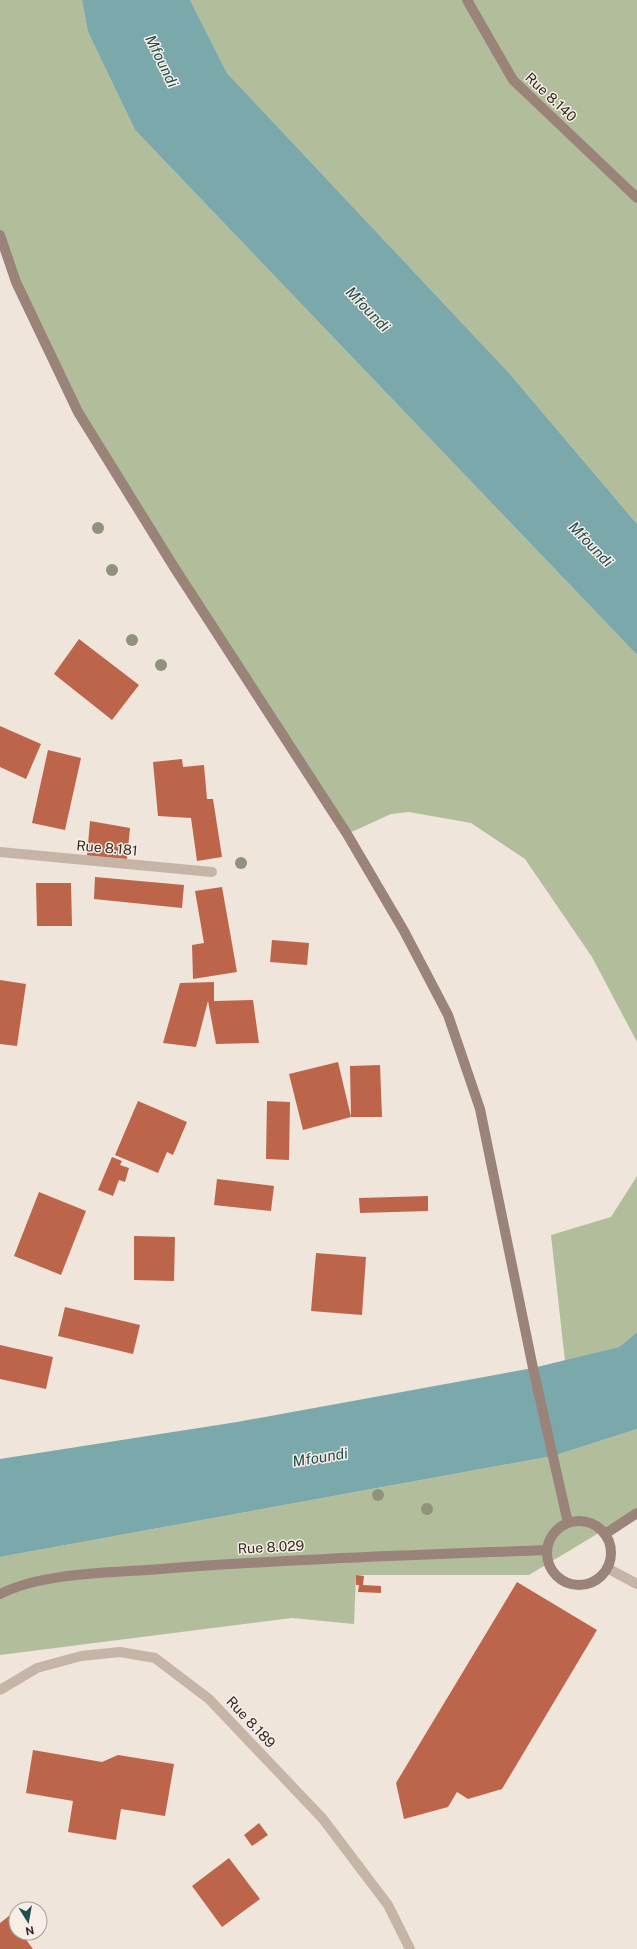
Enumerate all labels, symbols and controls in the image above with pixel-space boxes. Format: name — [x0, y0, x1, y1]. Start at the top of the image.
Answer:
water label: Mfoundi — [142, 32, 182, 90]
street label: Rue 8.140 — [522, 69, 580, 125]
water label: Mfoundi — [342, 283, 394, 335]
water label: Mfoundi — [565, 518, 617, 570]
street label: Rue 8.181 — [76, 837, 138, 859]
water label: Mfoundi — [291, 1444, 349, 1470]
street label: Rue 8.029 — [237, 1537, 305, 1557]
street label: Rue 8.189 — [223, 1693, 279, 1751]
north arrow — [8, 1901, 48, 1941]
text: N — [25, 1924, 35, 1938]

